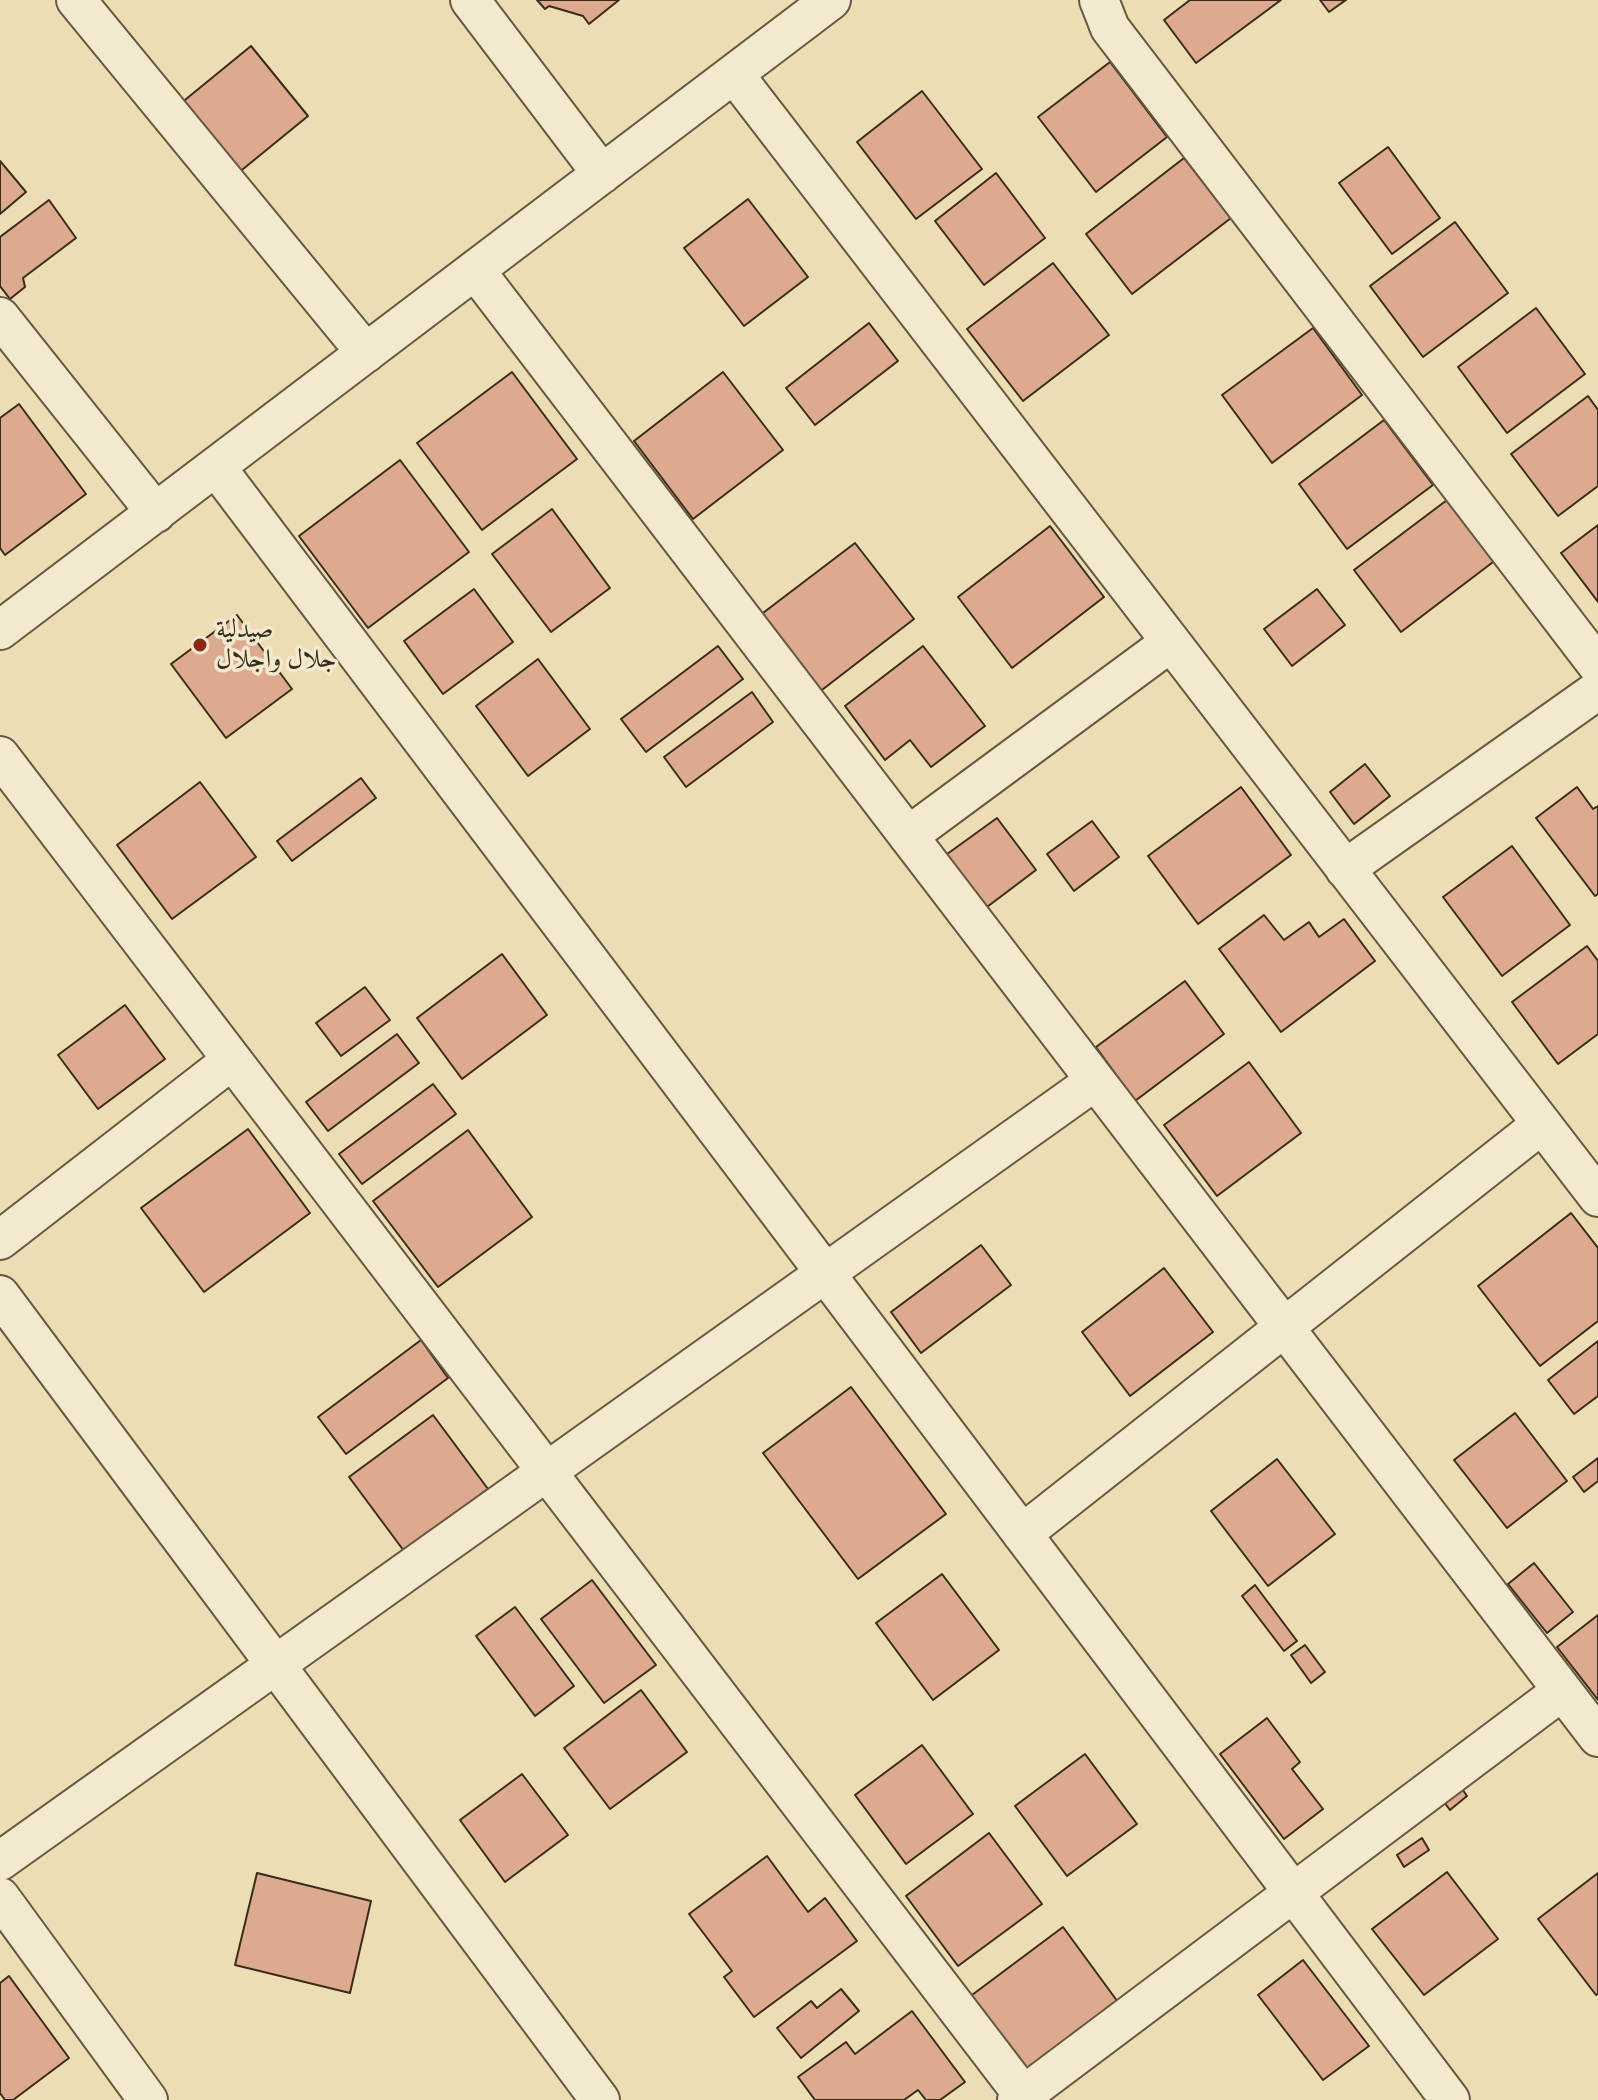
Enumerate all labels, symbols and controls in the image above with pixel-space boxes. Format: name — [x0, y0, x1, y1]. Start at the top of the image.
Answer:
place label: صيدلية جلال واجلال — [216, 614, 337, 676]
marker: صيدلية جلال واجلال — [191, 636, 209, 654]

